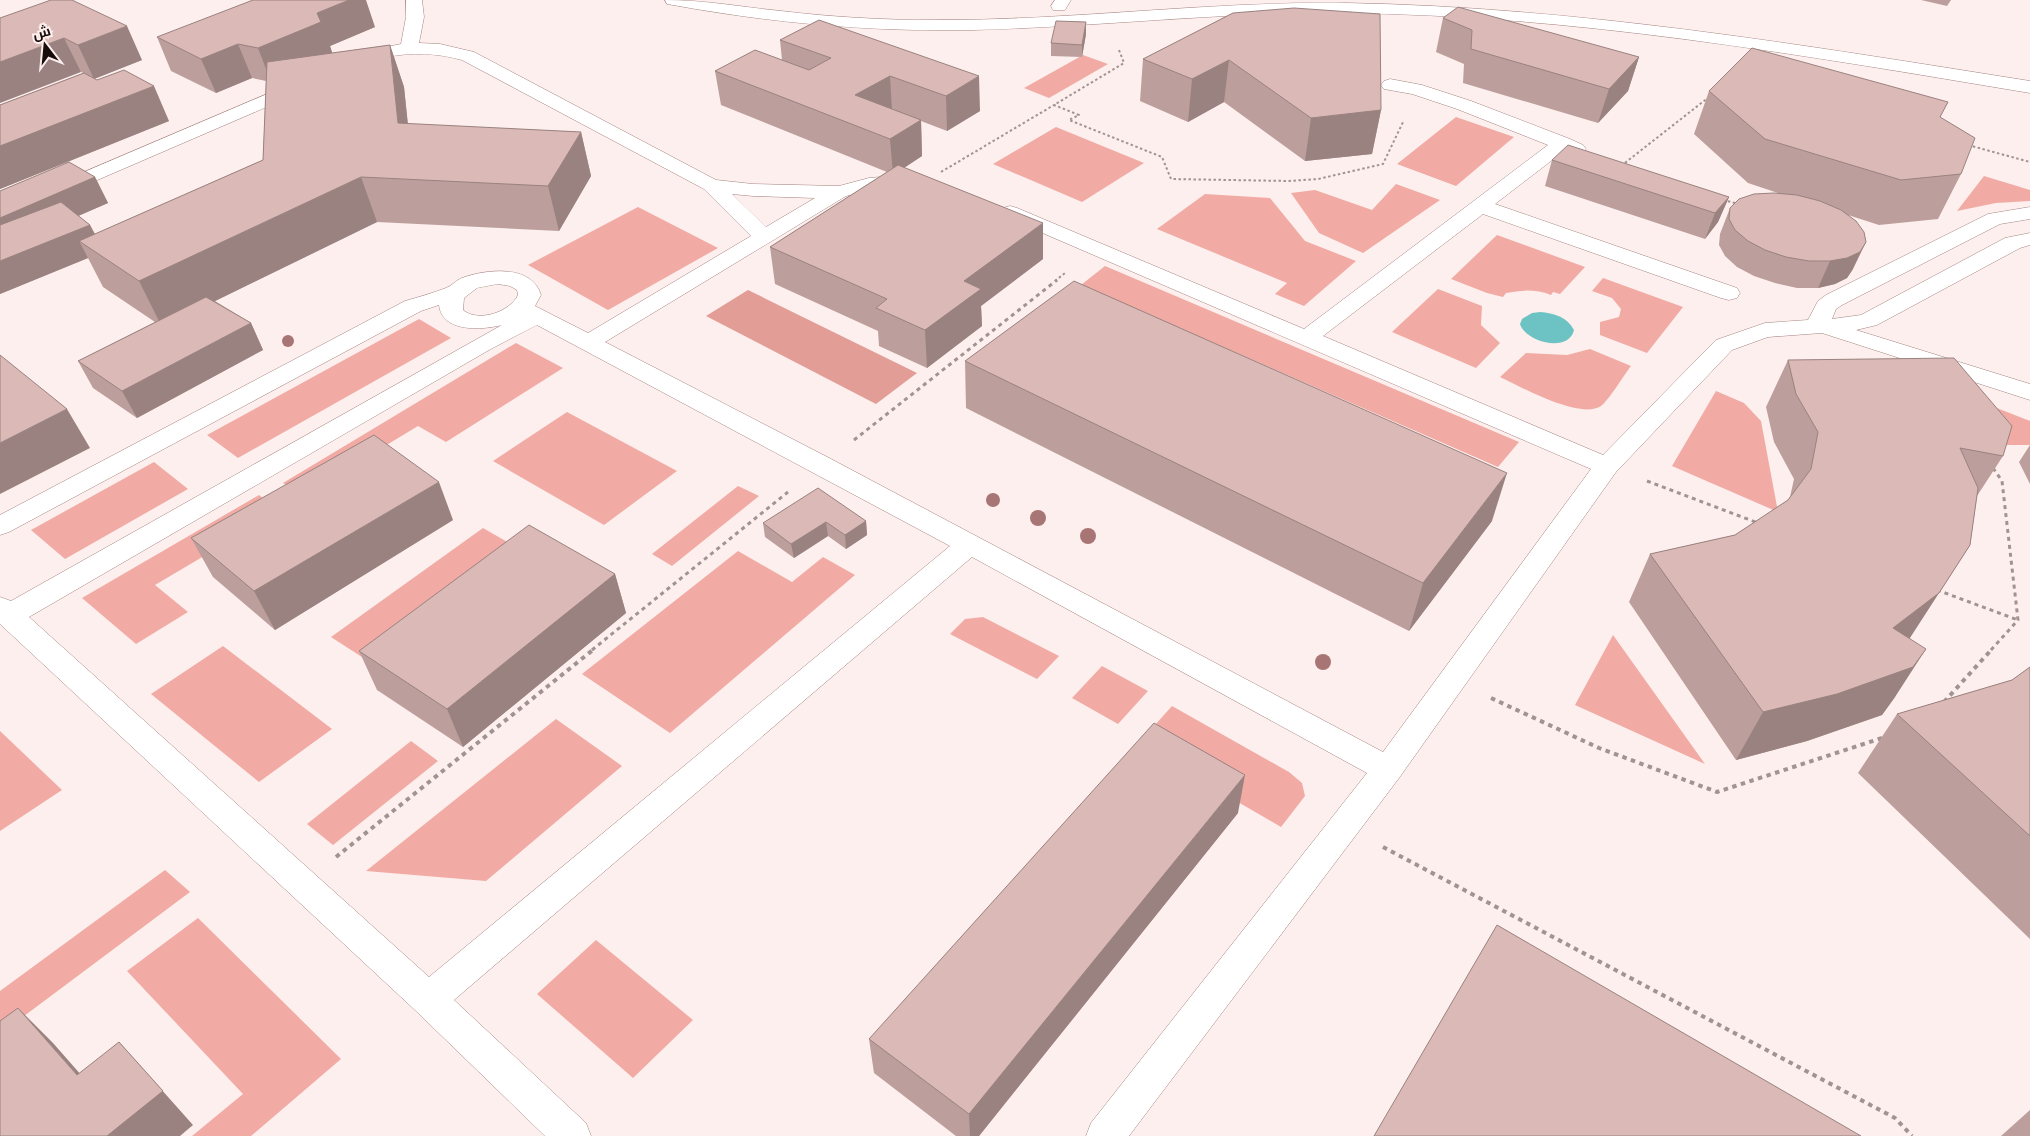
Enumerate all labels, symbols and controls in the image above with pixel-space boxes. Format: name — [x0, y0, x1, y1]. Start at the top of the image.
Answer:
north arrow — [20, 20, 70, 70]
text: ش — [30, 21, 53, 44]

